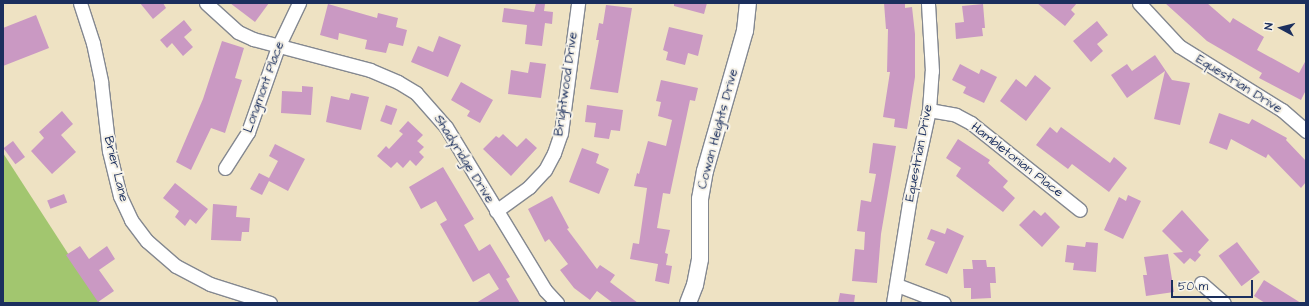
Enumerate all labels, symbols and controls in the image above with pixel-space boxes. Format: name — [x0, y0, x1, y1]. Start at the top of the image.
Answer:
north arrow — [1261, 8, 1301, 48]
text: N — [1261, 22, 1276, 31]
street label: Brightwood Drive — [551, 31, 581, 137]
street label: Longmont Place — [240, 39, 288, 135]
street label: Equestrian Drive — [1193, 51, 1285, 117]
street label: Cowan Heights Drive — [694, 67, 742, 191]
street label: Equestrian Drive — [902, 103, 936, 203]
street label: Shadyridge Drive — [431, 112, 497, 206]
street label: Hambletonian Place — [968, 119, 1066, 201]
street label: Brier Lane — [100, 135, 132, 203]
scale bar — [1173, 272, 1255, 298]
text: 50 m — [1178, 278, 1208, 295]

